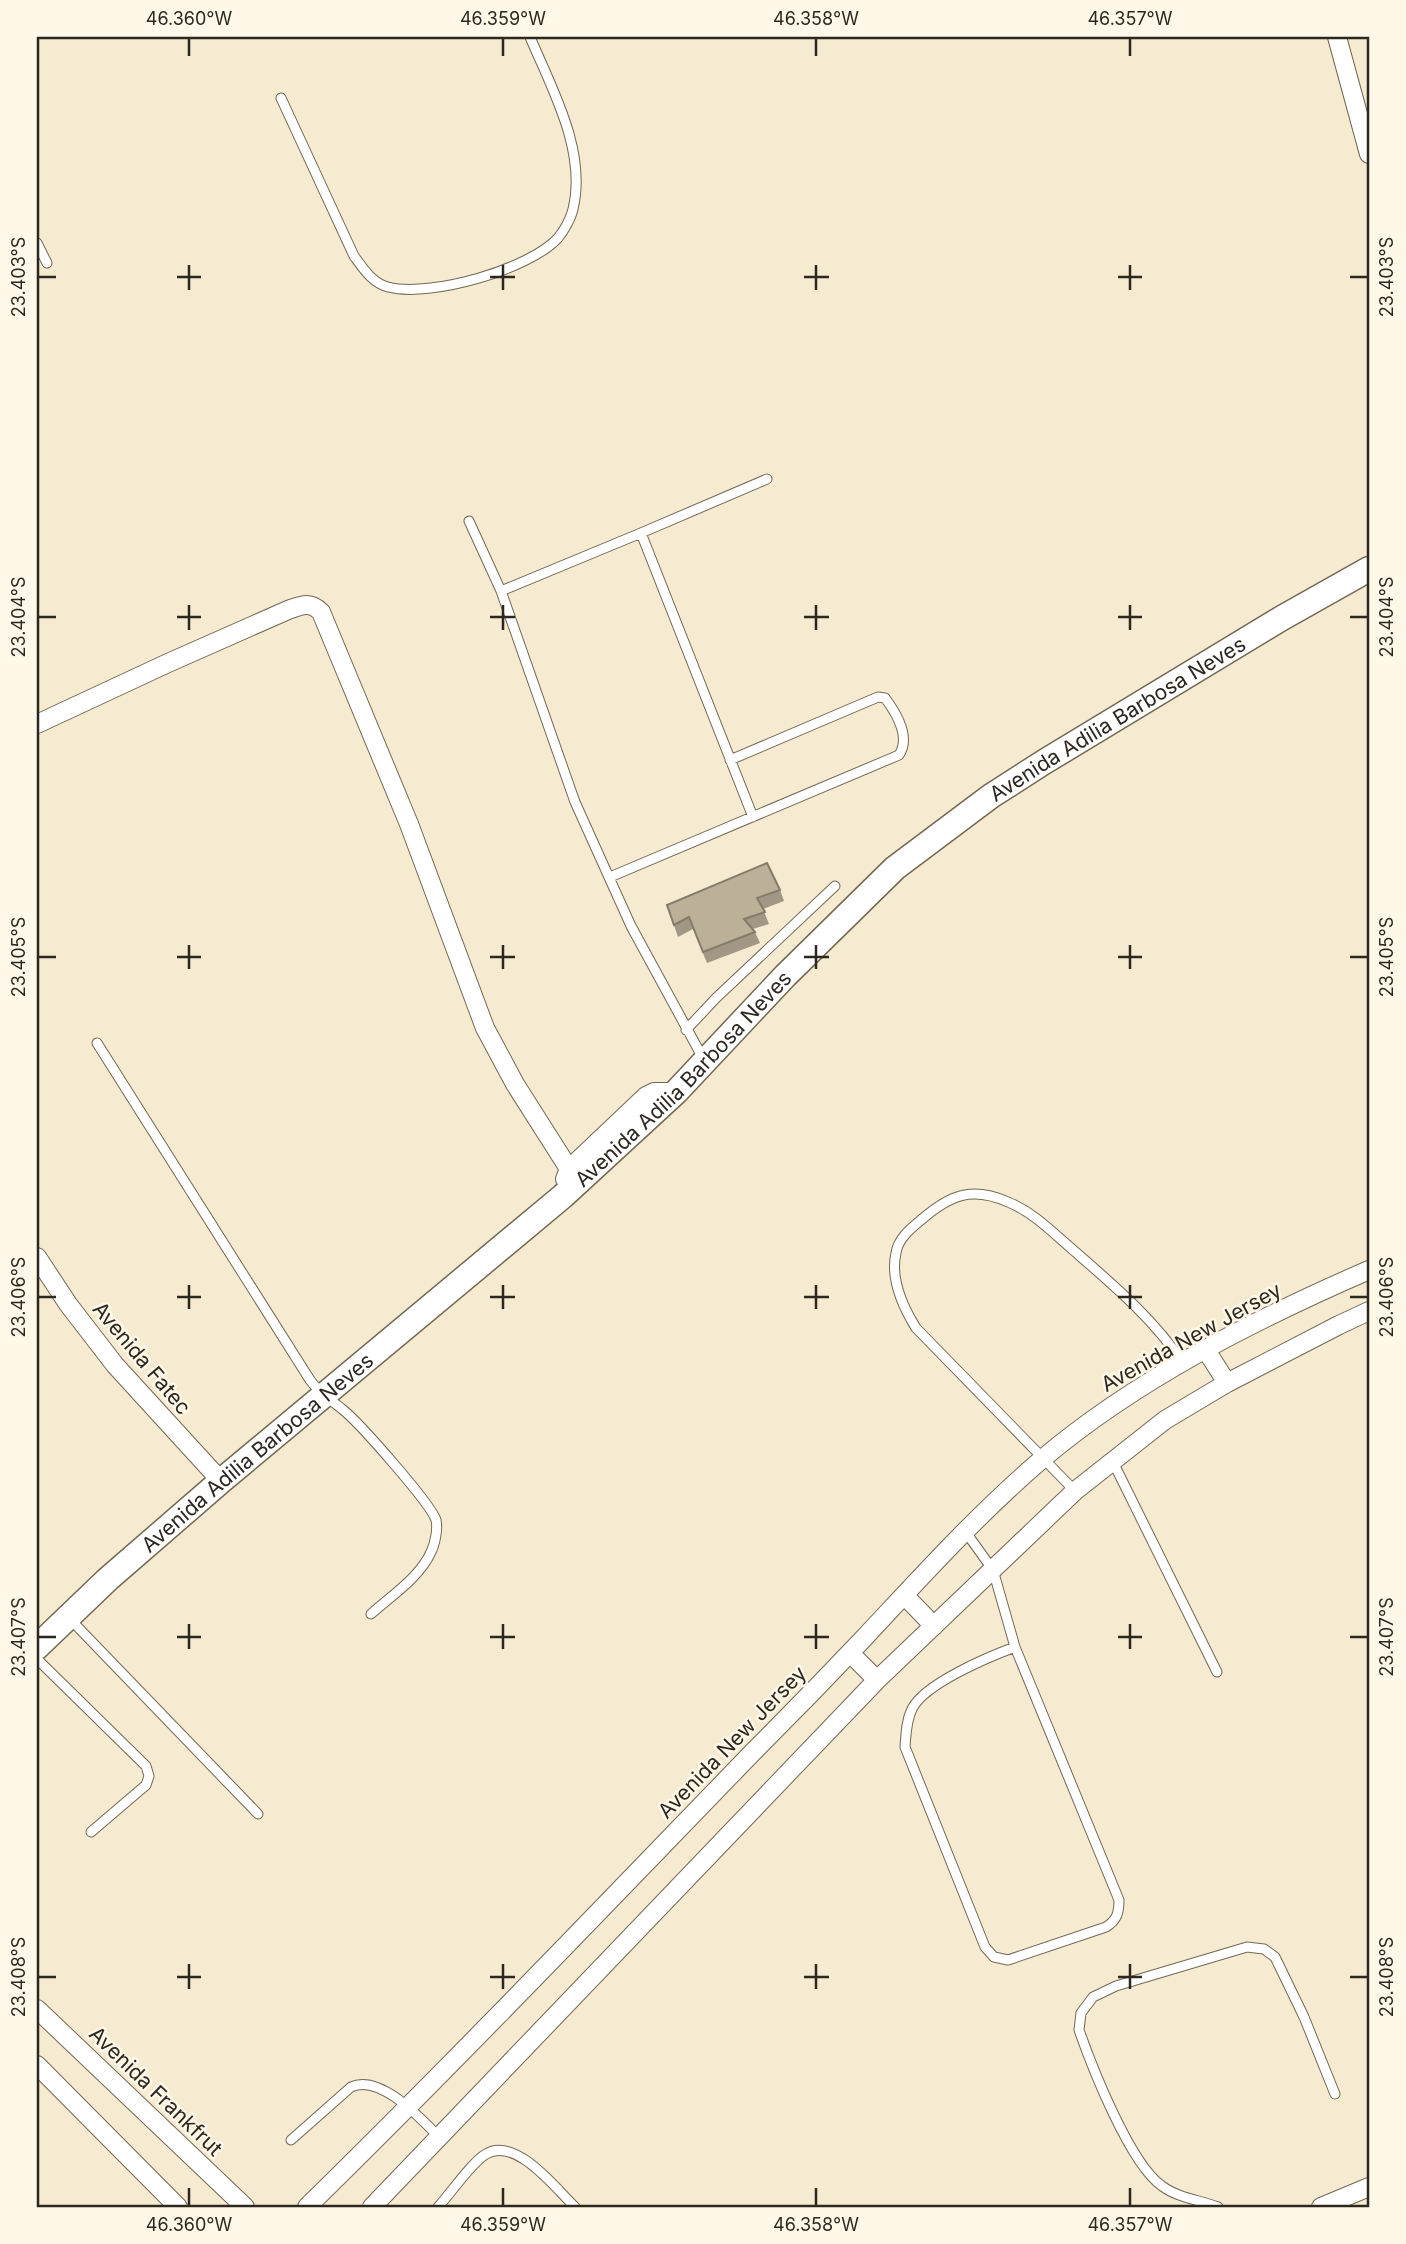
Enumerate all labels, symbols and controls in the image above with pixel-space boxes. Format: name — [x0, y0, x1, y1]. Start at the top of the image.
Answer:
text: 46.360°W — [146, 8, 232, 29]
text: 46.359°W — [460, 8, 546, 29]
text: 46.358°W — [773, 8, 859, 29]
text: 46.357°W — [1087, 8, 1173, 29]
text: 23.403°S — [8, 237, 29, 317]
text: 23.403°S — [1376, 237, 1397, 317]
text: 23.404°S — [8, 577, 29, 657]
text: 23.404°S — [1376, 577, 1397, 657]
street label: Avenida Adilia Barbosa Neves — [984, 631, 1250, 806]
text: 23.405°S — [8, 917, 29, 997]
text: 23.405°S — [1376, 917, 1397, 997]
street label: Avenida Adilia Barbosa Neves — [569, 965, 796, 1192]
text: 23.406°S — [8, 1257, 29, 1337]
text: 23.406°S — [1376, 1257, 1397, 1337]
street label: Avenida New Jersey — [1096, 1277, 1286, 1397]
street label: Avenida Fatec — [88, 1297, 196, 1419]
street label: Avenida Adilia Barbosa Neves — [136, 1347, 378, 1557]
text: 23.407°S — [8, 1597, 29, 1677]
text: 23.407°S — [1376, 1597, 1397, 1677]
street label: Avenida New Jersey — [653, 1660, 811, 1823]
text: 23.408°S — [8, 1937, 29, 2017]
text: 23.408°S — [1376, 1937, 1397, 2017]
street label: Avenida Frankfrut — [84, 2021, 228, 2161]
text: 46.360°W — [146, 2214, 232, 2235]
text: 46.359°W — [460, 2214, 546, 2235]
text: 46.358°W — [773, 2214, 859, 2235]
text: 46.357°W — [1087, 2214, 1173, 2235]

